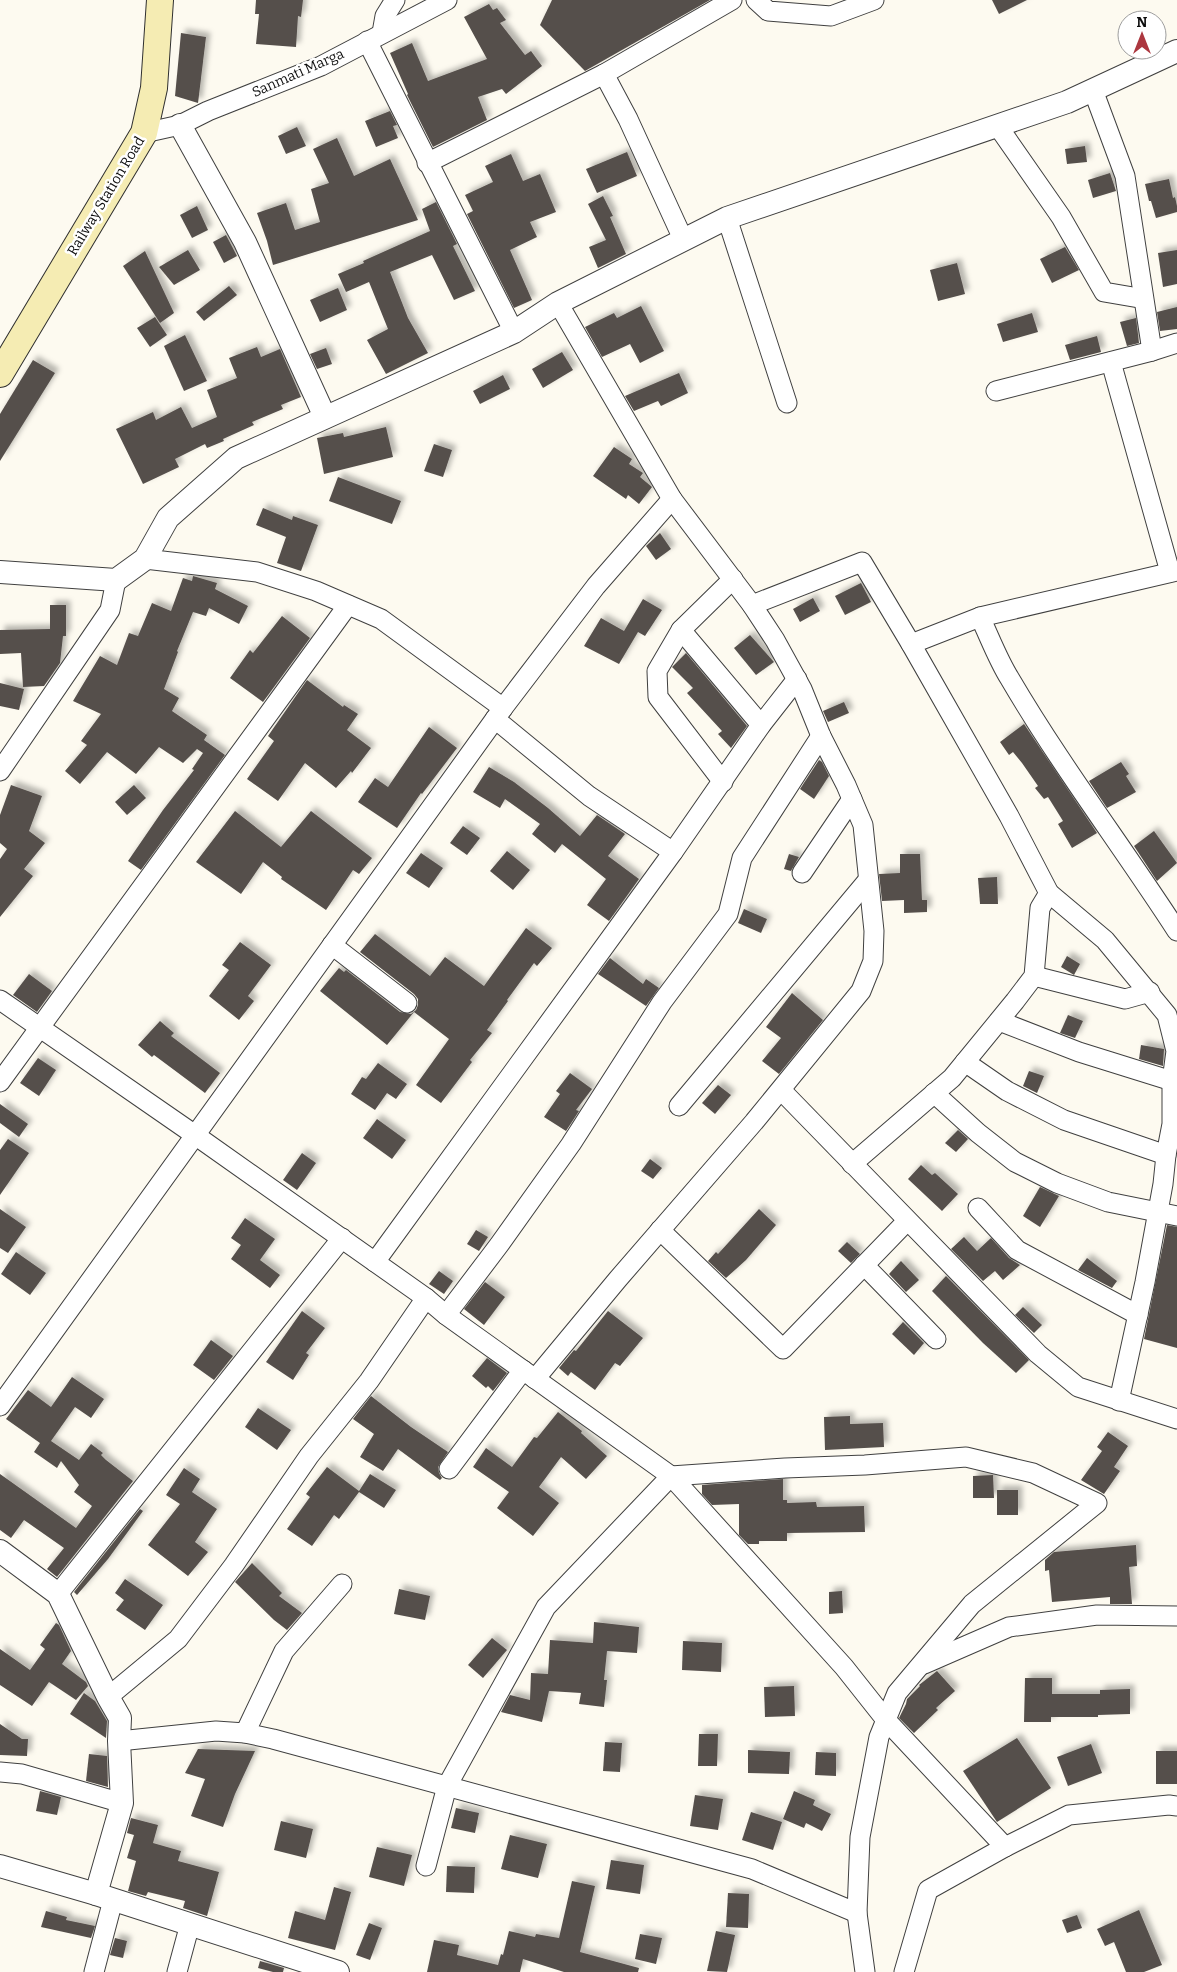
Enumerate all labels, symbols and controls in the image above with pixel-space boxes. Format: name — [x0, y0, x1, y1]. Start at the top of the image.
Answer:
north arrow — [1117, 10, 1167, 60]
text: N — [1137, 14, 1148, 31]
street label: Sanmati Marga — [249, 45, 347, 101]
street label: Railway Station Road — [64, 133, 148, 259]

